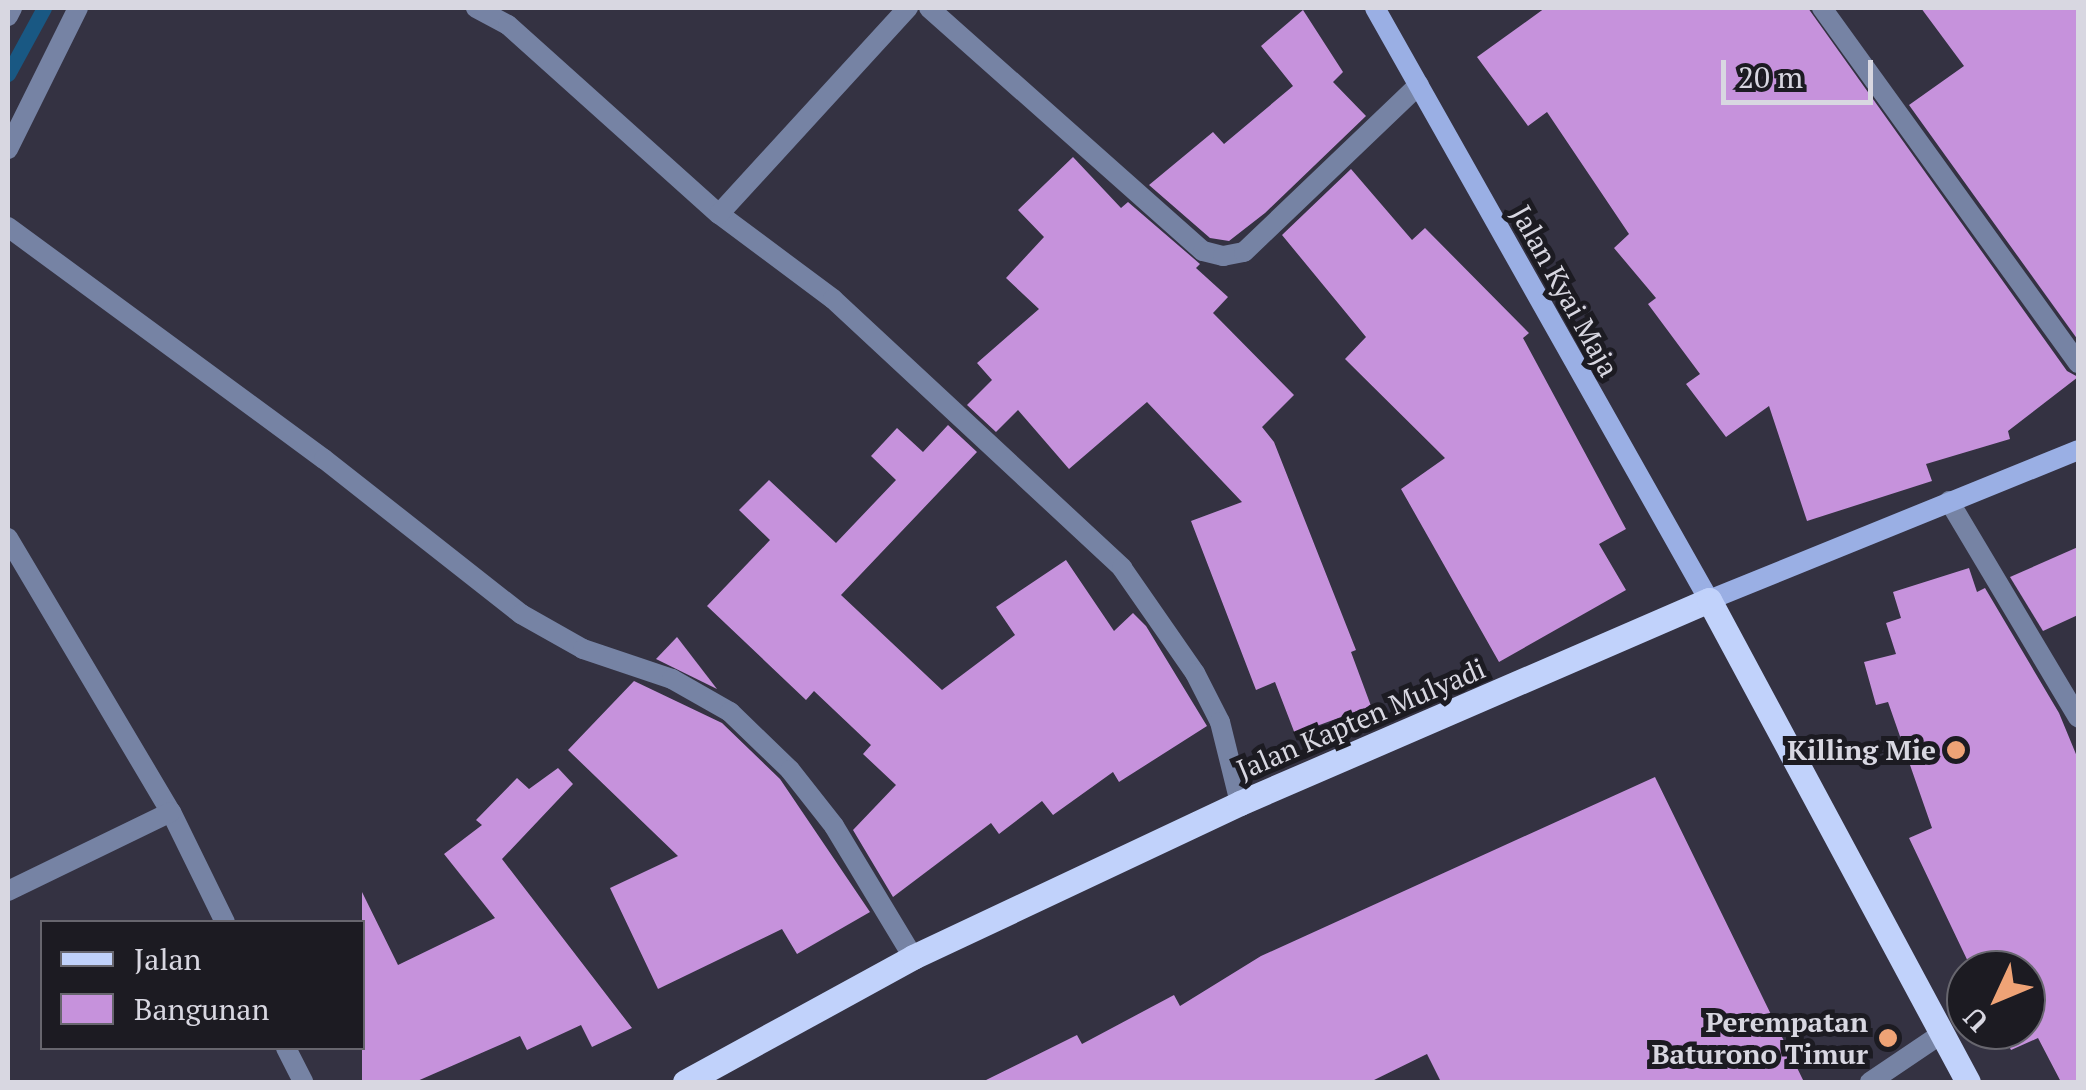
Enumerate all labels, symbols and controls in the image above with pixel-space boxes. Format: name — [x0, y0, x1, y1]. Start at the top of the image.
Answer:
scale bar — [1726, 40, 1878, 102]
text: 20 m — [1738, 57, 1803, 97]
street label: Jalan Kyai Maja — [1504, 200, 1626, 382]
street label: Jalan Kapten Mulyadi — [1232, 651, 1490, 787]
place label: Killing Mie — [1787, 733, 1936, 767]
marker: Killing Mie — [1945, 739, 1967, 761]
legend — [40, 920, 365, 1050]
text: Jalan — [134, 939, 201, 979]
north arrow — [1946, 950, 2046, 1050]
text: Bangunan — [134, 989, 269, 1029]
text: U — [1955, 1000, 1996, 1040]
place label: Perempatan Baturono Timur — [1651, 1005, 1868, 1071]
marker: Perempatan Baturono Timur — [1877, 1027, 1899, 1049]

